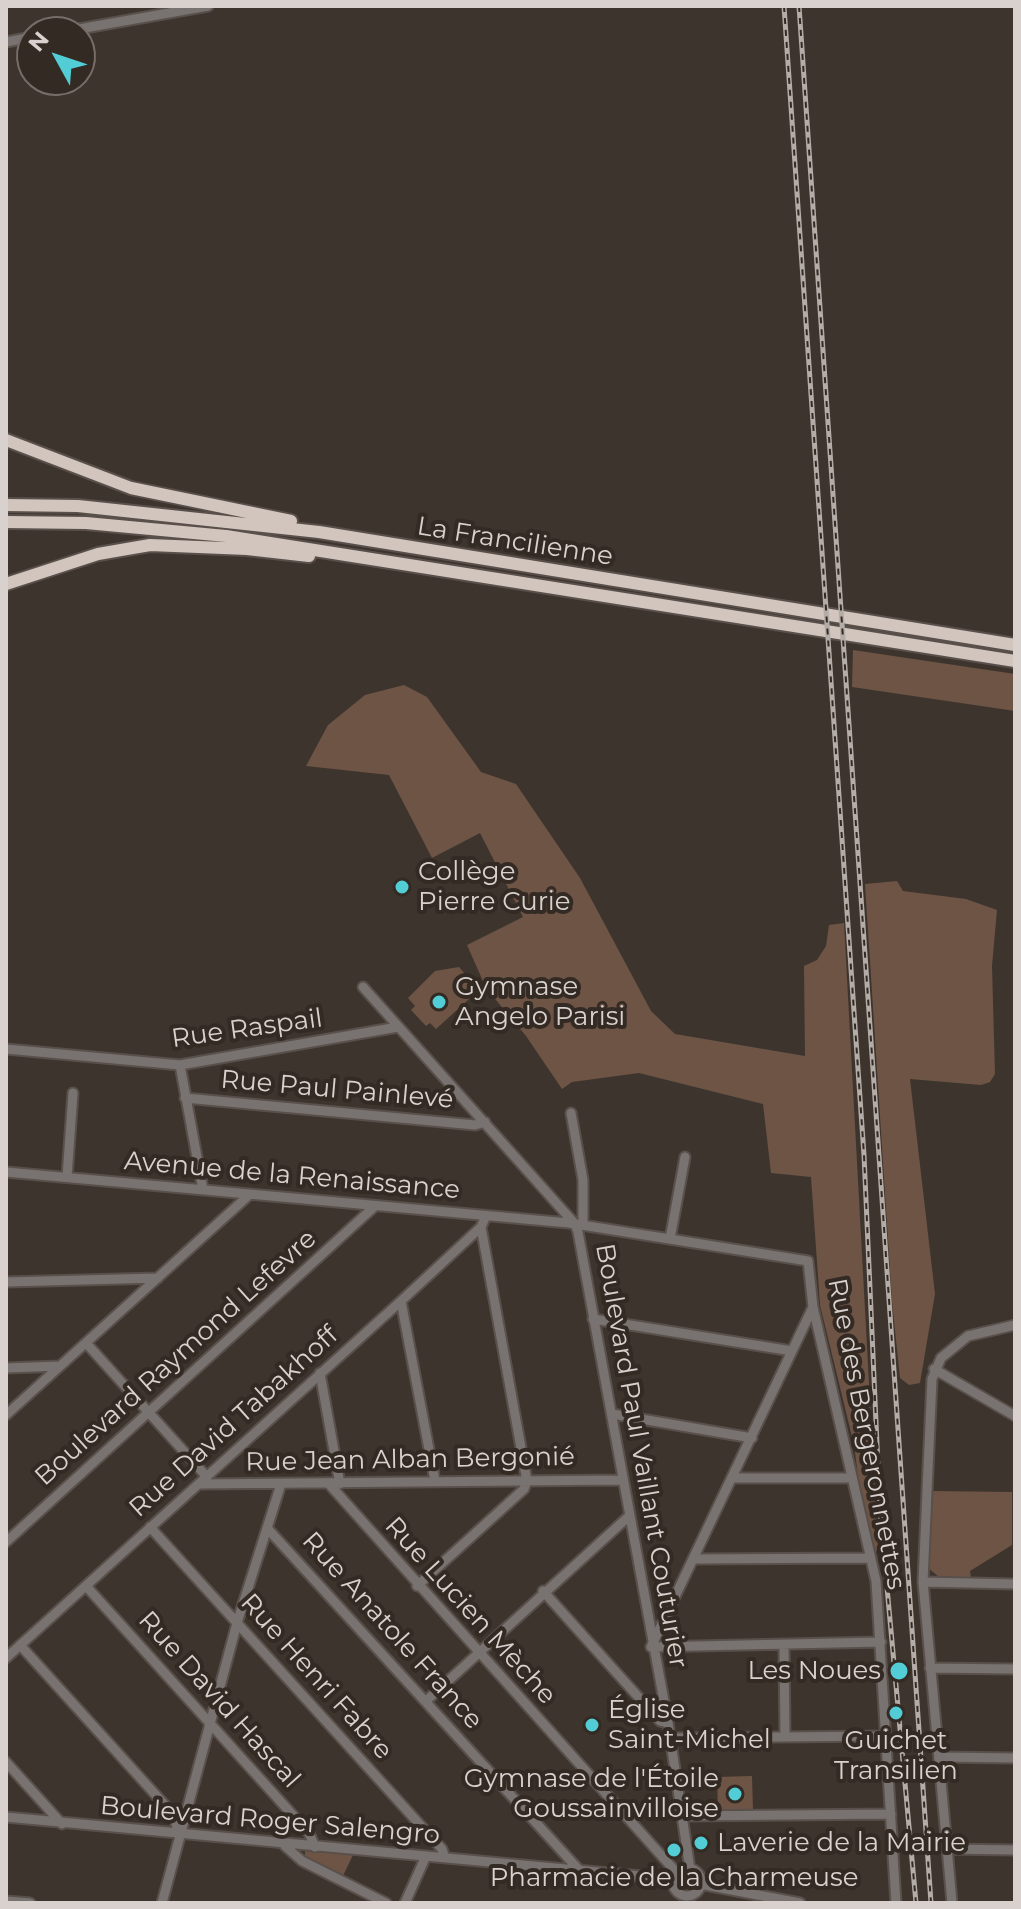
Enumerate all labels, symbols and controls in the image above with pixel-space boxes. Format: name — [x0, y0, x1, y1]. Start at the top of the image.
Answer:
north arrow — [16, 16, 96, 96]
text: N — [23, 26, 55, 57]
street label: La Francilienne — [415, 511, 615, 573]
place label: Collège Pierre Curie — [418, 856, 571, 918]
marker: Collège Pierre Curie — [393, 878, 411, 896]
place label: Gymnase Angelo Parisi — [455, 971, 625, 1032]
marker: Gymnase Angelo Parisi — [430, 993, 448, 1011]
street label: Rue Raspail — [169, 1003, 325, 1055]
street label: Rue Paul Painlevé — [219, 1064, 455, 1116]
street label: Avenue de la Renaissance — [123, 1146, 461, 1206]
street label: Boulevard Raymond Lefevre — [29, 1223, 323, 1493]
street label: Boulevard Paul Vaillant Couturier — [588, 1241, 694, 1671]
street label: Rue des Bergeronnettes — [820, 1276, 912, 1592]
street label: Rue David Tabakhoff — [123, 1320, 345, 1524]
street label: Rue Jean Alban Bergonié — [245, 1442, 575, 1478]
street label: Rue Lucien Mèche — [378, 1511, 562, 1711]
street label: Rue Anatole France — [295, 1526, 489, 1736]
street label: Rue Henri Fabre — [234, 1588, 398, 1766]
street label: Rue David Hascal — [131, 1605, 307, 1795]
place label: Les Noues — [747, 1655, 881, 1687]
marker: Les Noues — [888, 1660, 910, 1682]
place label: Église Saint-Michel — [608, 1694, 771, 1756]
marker: Guichet Transilien — [887, 1704, 905, 1722]
marker: Église Saint-Michel — [583, 1716, 601, 1734]
place label: Guichet Transilien — [834, 1725, 958, 1786]
place label: Gymnase de l'Étoile Goussainvilloise — [464, 1763, 719, 1824]
marker: Gymnase de l'Étoile Goussainvilloise — [726, 1785, 744, 1803]
street label: Boulevard Roger Salengro — [99, 1791, 441, 1851]
place label: Laverie de la Mairie — [717, 1827, 966, 1859]
marker: Laverie de la Mairie — [692, 1834, 710, 1852]
marker: Pharmacie de la Charmeuse — [665, 1841, 683, 1859]
place label: Pharmacie de la Charmeuse — [490, 1862, 858, 1894]

